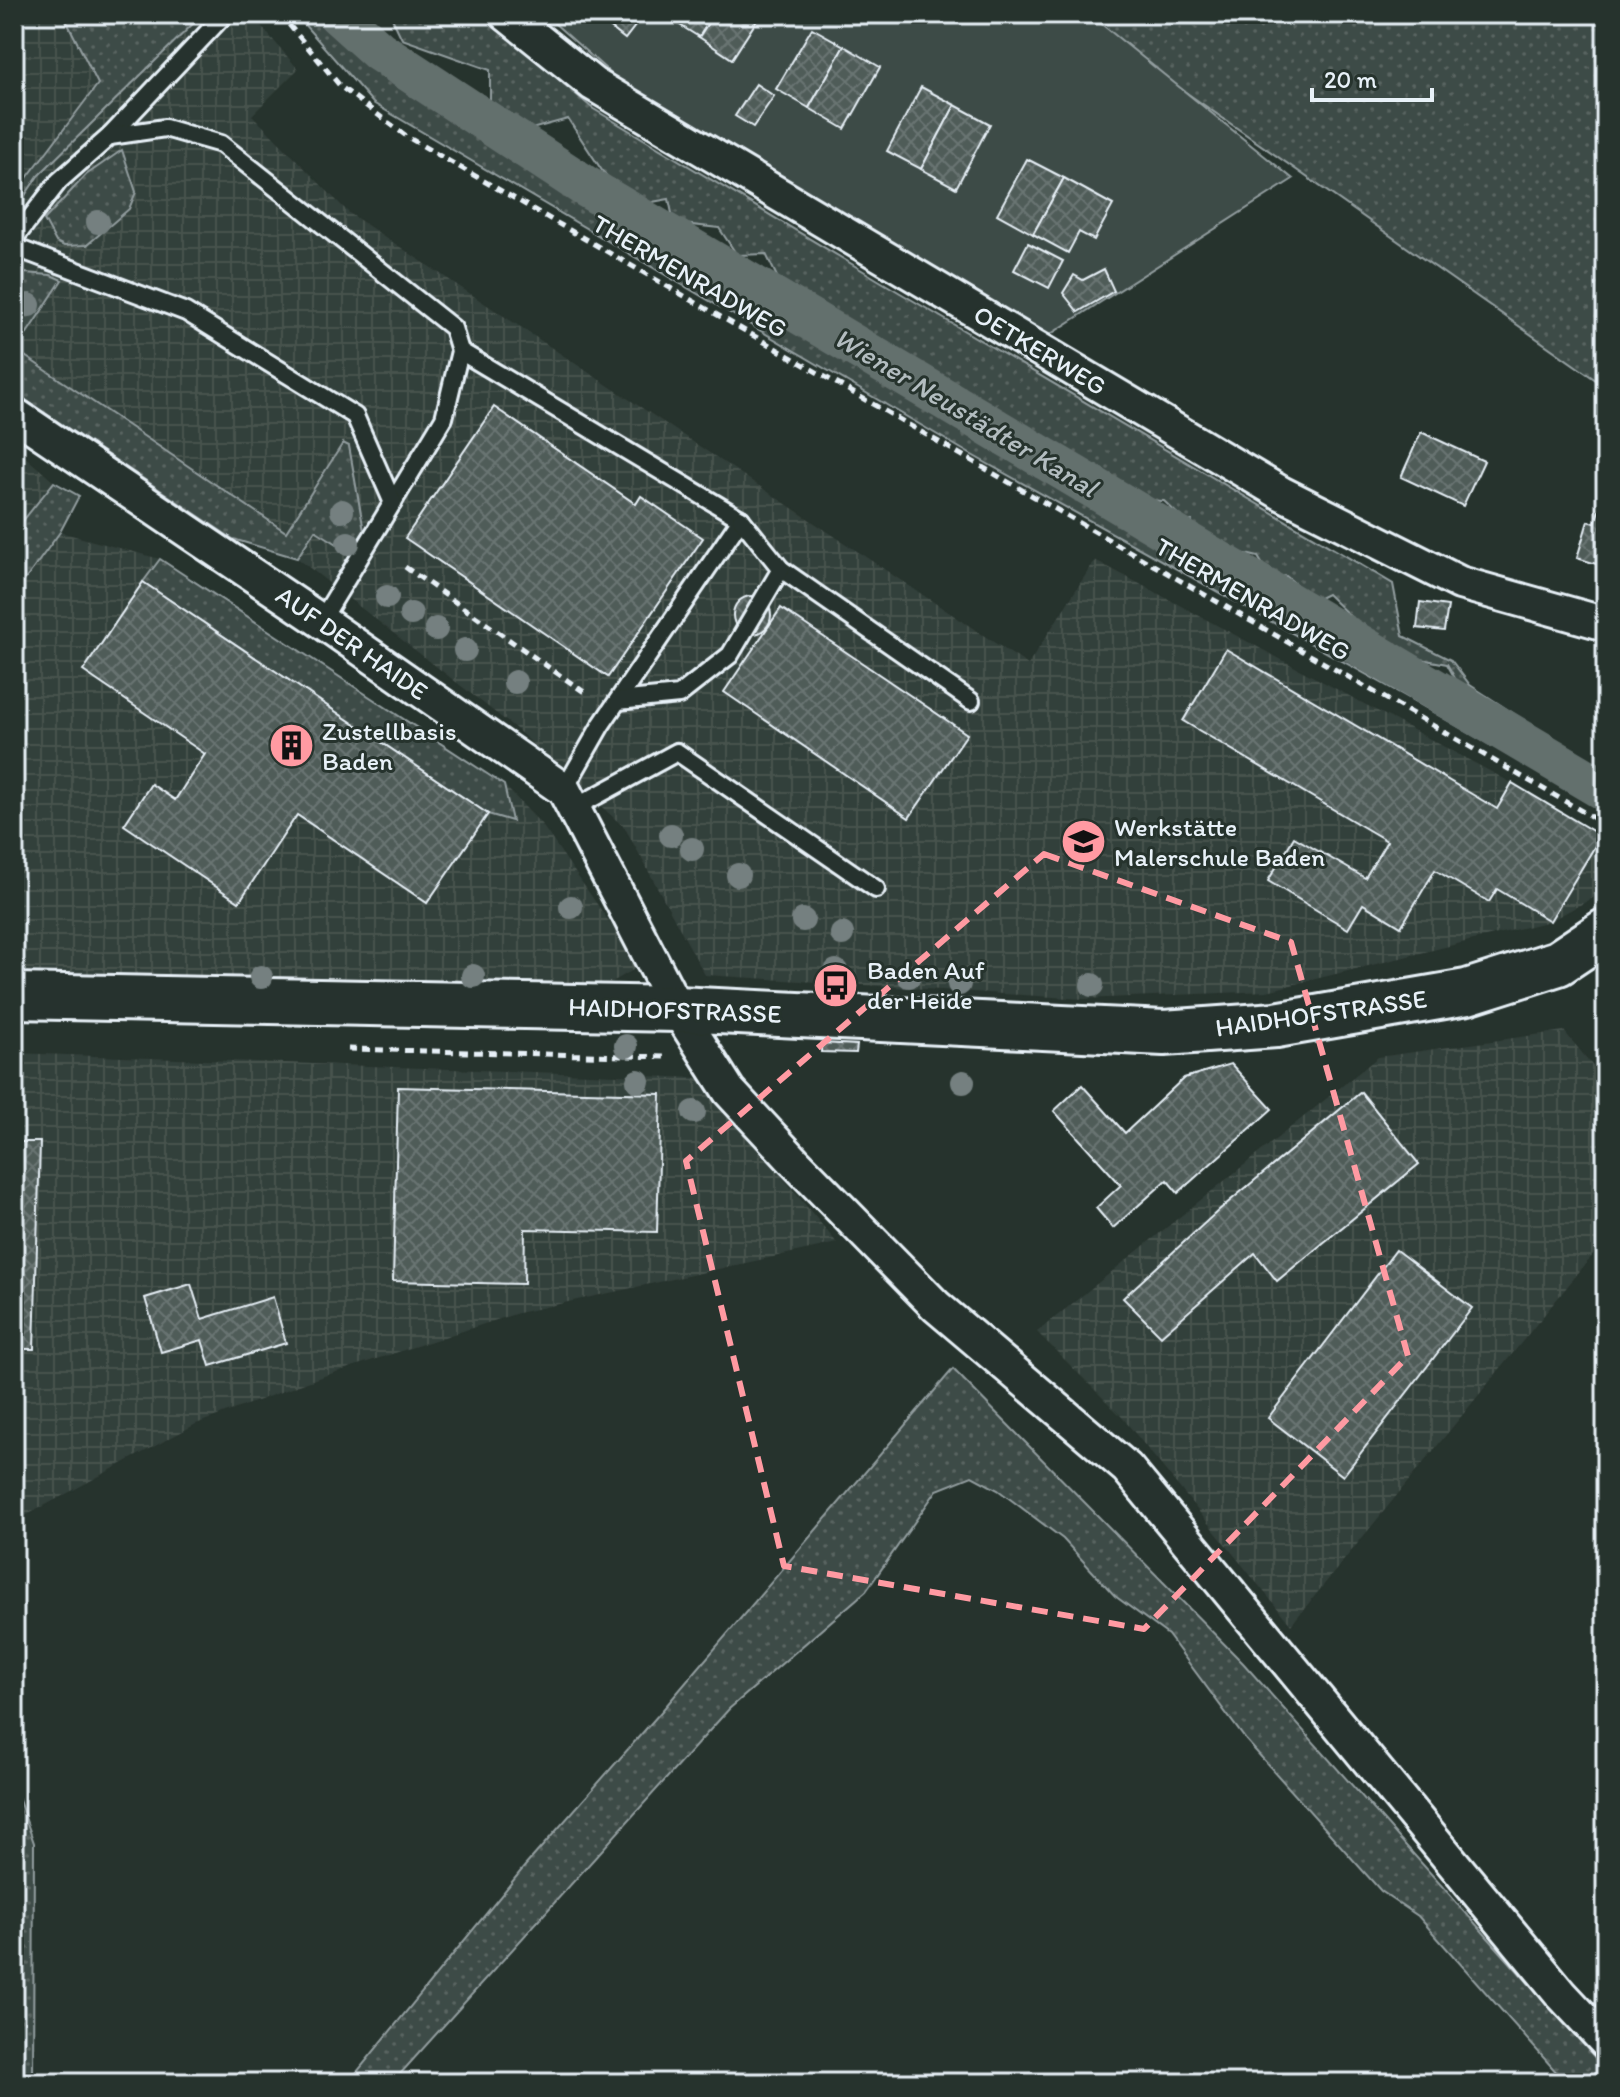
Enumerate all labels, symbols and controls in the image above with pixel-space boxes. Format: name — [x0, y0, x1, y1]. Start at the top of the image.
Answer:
scale bar — [1312, 52, 1432, 102]
text: 20 m — [1324, 65, 1377, 94]
street label: THERMENRADWEG — [587, 207, 793, 345]
street label: OETKERWEG — [968, 298, 1112, 402]
water label: Wiener Neustädter Kanal — [828, 320, 1106, 505]
street label: THERMENRADWEG — [1150, 530, 1356, 668]
street label: AUF DER HAIDE — [270, 579, 434, 707]
place label: Zustellbasis Baden — [322, 715, 456, 777]
building icon: Zustellbasis Baden — [267, 722, 315, 770]
place label: Werkstätte Malerschule Baden — [1114, 811, 1325, 873]
school or university icon: Werkstätte Malerschule Baden — [1059, 818, 1107, 866]
place label: Baden Auf der Heide — [867, 954, 985, 1016]
bus stop icon: Baden Auf der Heide — [812, 961, 860, 1009]
street label: HAIDHOFSTRASSE — [1213, 982, 1429, 1044]
street label: HAIDHOFSTRASSE — [568, 990, 782, 1030]

